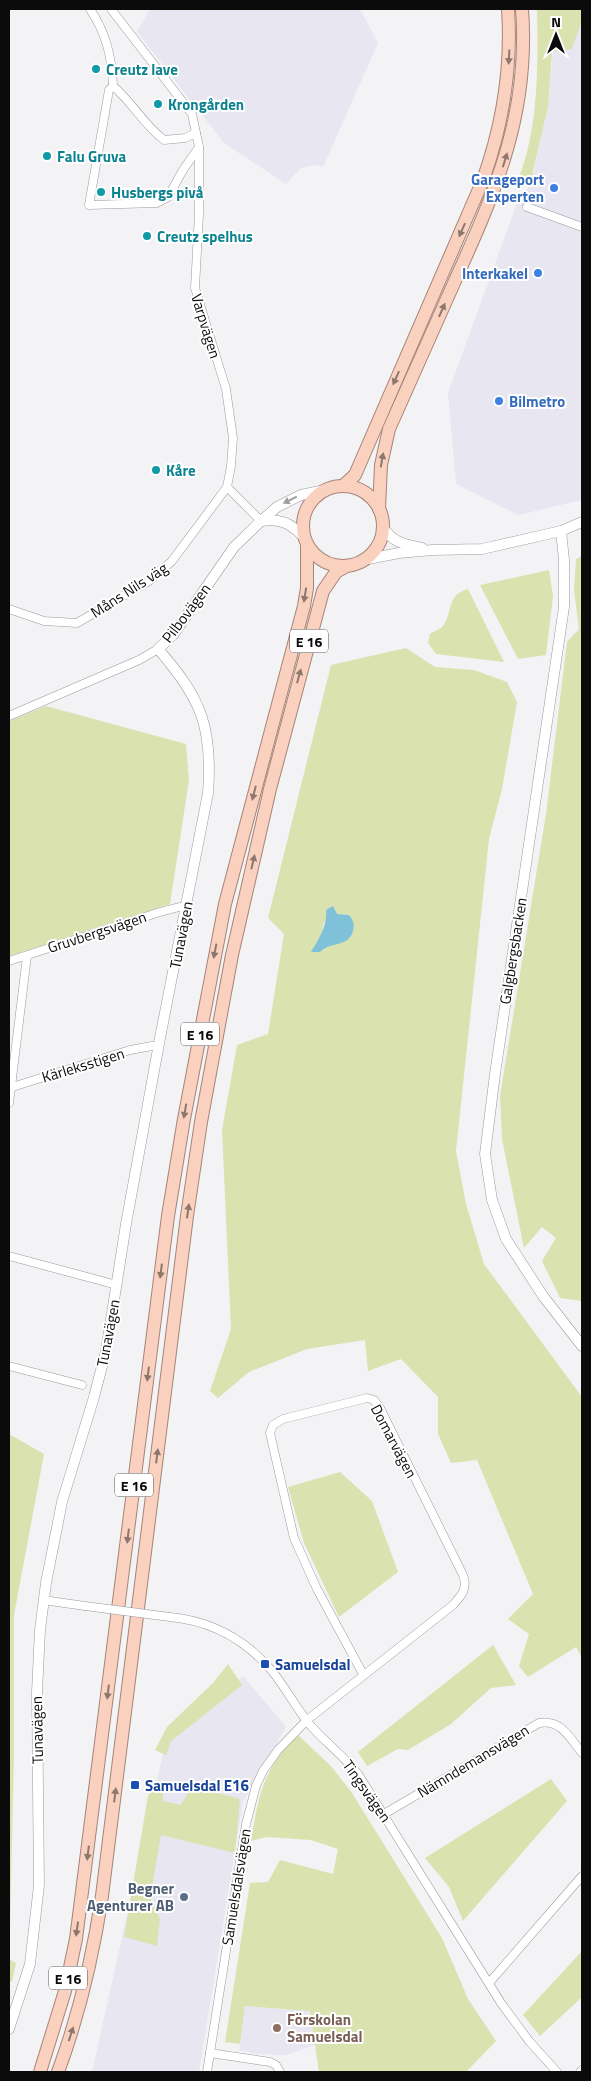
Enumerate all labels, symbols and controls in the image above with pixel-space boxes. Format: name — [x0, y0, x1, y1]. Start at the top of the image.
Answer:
north arrow — [531, 10, 581, 60]
text: N — [551, 11, 561, 32]
one-way arrow — [504, 50, 512, 66]
place label: Creutz lave — [106, 58, 178, 81]
marker: Creutz lave — [90, 63, 102, 75]
place label: Krongården — [168, 93, 244, 116]
marker: Krongården — [152, 98, 164, 110]
place label: Falu Gruva — [57, 145, 126, 168]
marker: Falu Gruva — [41, 150, 53, 162]
one-way arrow — [501, 152, 509, 167]
place label: Garageport Experten — [471, 168, 545, 208]
place label: Husbergs pivå — [111, 181, 204, 204]
marker: Garageport Experten — [548, 182, 560, 194]
marker: Husbergs pivå — [95, 186, 107, 198]
one-way arrow — [458, 223, 466, 237]
place label: Creutz spelhus — [157, 225, 253, 248]
marker: Creutz spelhus — [141, 230, 153, 242]
place label: Interkakel — [462, 262, 528, 285]
marker: Interkakel — [532, 267, 544, 279]
street label: Varpvägen — [185, 291, 227, 361]
one-way arrow — [439, 303, 447, 317]
one-way arrow — [392, 371, 400, 385]
place label: Bilmetro — [509, 390, 565, 413]
marker: Bilmetro — [493, 395, 505, 407]
one-way arrow — [379, 452, 387, 468]
place label: Kåre — [166, 459, 196, 482]
marker: Kåre — [150, 464, 162, 476]
one-way arrow — [283, 496, 298, 504]
street label: Måns Nils väg — [86, 556, 172, 624]
street label: Pilbovägen — [156, 578, 216, 648]
one-way arrow — [301, 587, 309, 603]
road number: E 16 — [290, 630, 328, 652]
one-way arrow — [295, 669, 303, 684]
one-way arrow — [249, 786, 257, 801]
one-way arrow — [249, 854, 257, 869]
street label: Galgbergsbacken — [493, 896, 533, 1006]
street label: Tunavägen — [163, 899, 199, 971]
street label: Gruvbergsvägen — [45, 905, 149, 959]
one-way arrow — [211, 943, 219, 959]
road number: E 16 — [181, 1022, 219, 1046]
street label: Kärleksstigen — [39, 1042, 127, 1088]
one-way arrow — [181, 1103, 189, 1119]
one-way arrow — [184, 1202, 192, 1218]
one-way arrow — [157, 1264, 165, 1280]
street label: Tunavägen — [90, 1297, 126, 1369]
one-way arrow — [144, 1367, 152, 1383]
street label: Domarvägen — [365, 1400, 423, 1482]
one-way arrow — [153, 1448, 161, 1464]
road number: E 16 — [115, 1474, 153, 1496]
one-way arrow — [124, 1528, 132, 1544]
place label: Samuelsdal — [275, 1653, 350, 1676]
marker: Samuelsdal — [259, 1658, 271, 1670]
one-way arrow — [104, 1685, 112, 1701]
street label: Tunavägen — [25, 1696, 49, 1764]
street label: Nämndemansvägen — [413, 1719, 533, 1803]
street label: Tingsvägen — [337, 1755, 397, 1827]
place label: Samuelsdal E16 — [145, 1774, 249, 1797]
marker: Samuelsdal E16 — [129, 1779, 141, 1791]
one-way arrow — [111, 1787, 119, 1803]
street label: Samuelsdalsvägen — [215, 1827, 257, 1947]
one-way arrow — [84, 1846, 92, 1862]
place label: Begner Agenturer AB — [87, 1877, 174, 1917]
marker: Begner Agenturer AB — [178, 1891, 190, 1903]
one-way arrow — [73, 1921, 81, 1937]
road number: E 16 — [49, 1966, 87, 1990]
place label: Förskolan Samuelsdal — [287, 2008, 362, 2048]
marker: Förskolan Samuelsdal — [271, 2022, 283, 2034]
one-way arrow — [68, 2026, 76, 2041]

